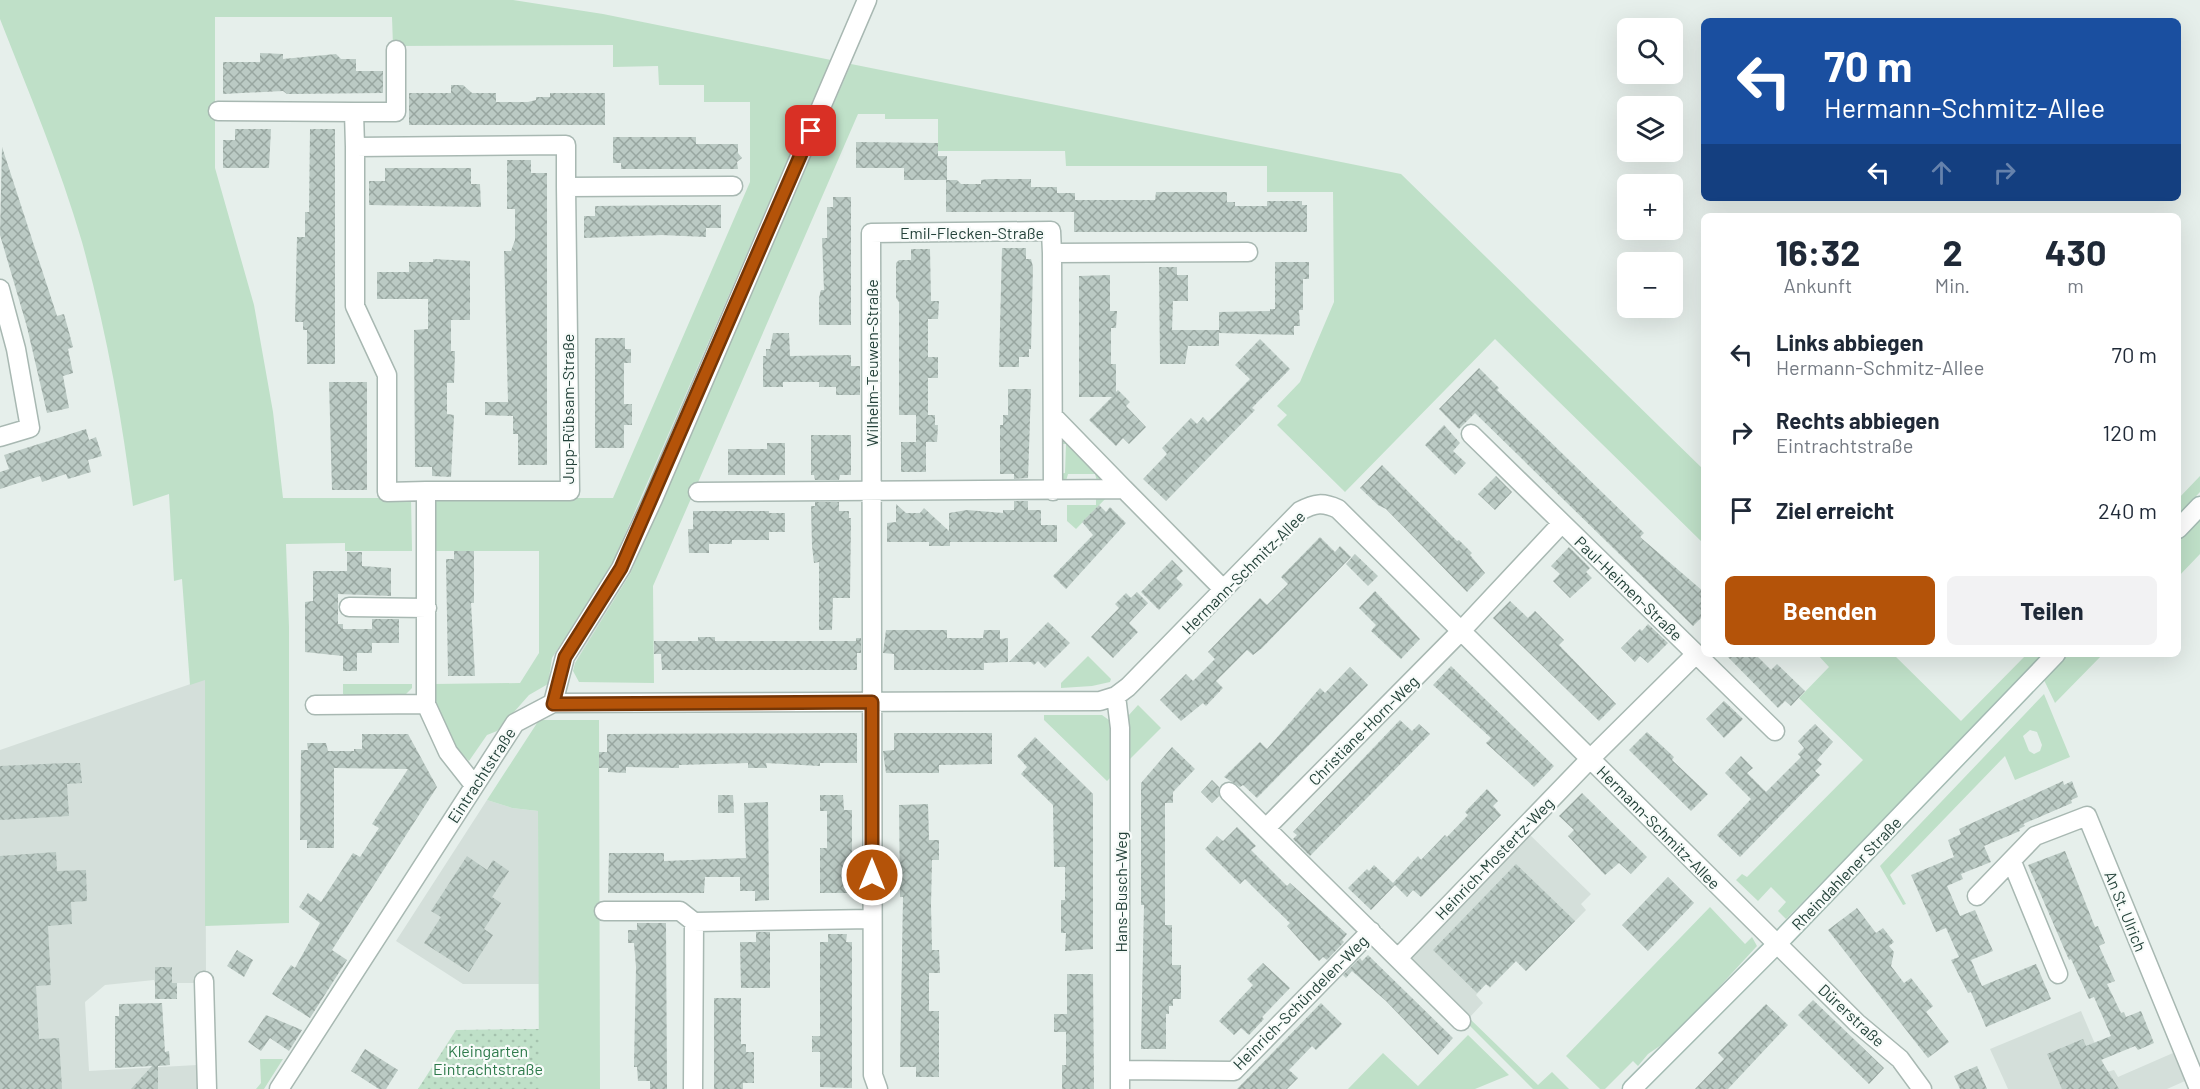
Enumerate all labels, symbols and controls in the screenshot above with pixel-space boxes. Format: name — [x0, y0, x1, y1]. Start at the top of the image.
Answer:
map controls — [1617, 18, 1683, 318]
button: search — [1617, 18, 1683, 84]
text: 70 m — [1824, 40, 1912, 90]
icon: left — [1725, 42, 1803, 120]
text: Hermann-Schmitz-Allee — [1824, 91, 2105, 123]
button: layers — [1617, 96, 1683, 162]
pin — [785, 105, 836, 156]
icon: arrive — [794, 114, 827, 147]
icon: left — [1862, 156, 1895, 189]
icon: ahead — [1925, 156, 1958, 189]
icon: right — [1988, 156, 2021, 189]
button: + — [1617, 174, 1683, 240]
street label: Emil-Flecken-Straße — [900, 223, 1044, 242]
text: 16:32 — [1776, 230, 1860, 273]
text: 2 — [1942, 230, 1963, 273]
text: 430 — [2045, 230, 2106, 273]
button: − — [1617, 252, 1683, 318]
text: Ankunft — [1784, 273, 1852, 297]
text: Min. — [1935, 273, 1970, 297]
text: m — [2067, 273, 2084, 297]
street label: Wilhelm-Teuwen-Straße — [862, 279, 881, 447]
text: Links abbiegen — [1776, 329, 1924, 355]
street label: Jupp-Rübsam-Straße — [558, 334, 577, 484]
icon: left — [1725, 338, 1758, 371]
text: 70 m — [2112, 341, 2157, 367]
text: Hermann-Schmitz-Allee — [1776, 355, 1984, 379]
text: Rechts abbiegen — [1776, 407, 1939, 433]
icon: right — [1725, 416, 1758, 449]
text: 120 m — [2102, 419, 2157, 445]
text: Eintrachtstraße — [1776, 433, 1913, 457]
icon: arrive — [1725, 494, 1758, 527]
text: Ziel erreicht — [1776, 497, 1894, 523]
text: 240 m — [2098, 497, 2157, 523]
street label: Hermann-Schmitz-Allee — [1177, 506, 1309, 638]
street label: Paul-Heimen-Straße — [1571, 532, 1687, 644]
button: Beenden — [1725, 576, 1935, 645]
button: Teilen — [1947, 576, 2157, 645]
street label: Christiane-Horn-Weg — [1304, 671, 1422, 789]
street label: Eintrachtstraße — [443, 724, 519, 826]
street label: Hermann-Schmitz-Allee — [1593, 761, 1725, 893]
street label: Heinrich-Mostertz-Weg — [1431, 793, 1557, 923]
street label: Rheindahlener Straße — [1787, 813, 1905, 933]
street label: Hans-Busch-Weg — [1111, 832, 1130, 952]
position arrow — [840, 843, 904, 907]
street label: An St. Ulrich — [2101, 868, 2151, 954]
street label: Heinrich-Schündelen-Weg — [1229, 931, 1371, 1073]
street label: Dürerstraße — [1815, 980, 1889, 1050]
park label: Kleingarten Eintrachtstraße — [433, 1041, 543, 1078]

